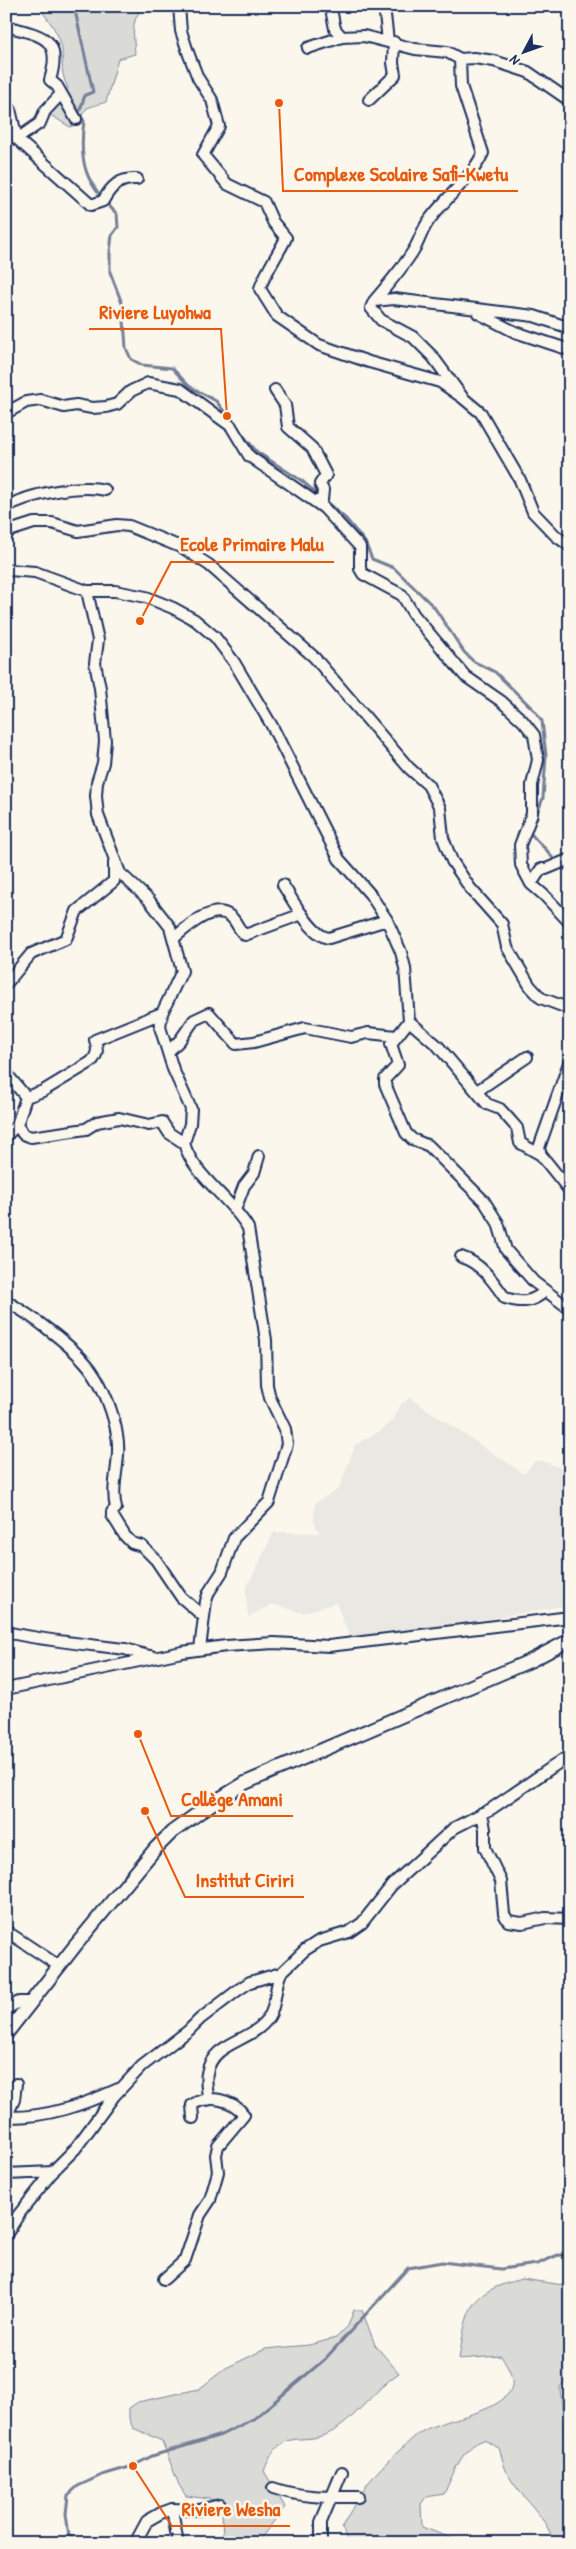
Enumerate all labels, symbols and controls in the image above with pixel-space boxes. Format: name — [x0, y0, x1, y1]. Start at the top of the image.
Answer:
north arrow — [498, 28, 548, 78]
text: N — [504, 51, 523, 70]
callout: Complexe Scolaire Safi-Kwetu — [283, 156, 518, 191]
text: Complexe Scolaire Safi-Kwetu — [294, 160, 509, 188]
callout: Riviere Luyohwa — [89, 294, 221, 329]
text: Riviere Luyohwa — [99, 298, 211, 326]
callout: Ecole Primaire Malu — [171, 527, 334, 562]
text: Ecole Primaire Malu — [180, 530, 325, 557]
callout: Collège Amani — [171, 1781, 293, 1816]
text: Collège Amani — [181, 1785, 283, 1813]
callout: Institut Ciriri — [185, 1862, 304, 1897]
text: Institut Ciriri — [196, 1866, 294, 1893]
callout: Riviere Wesha — [172, 2491, 290, 2526]
text: Riviere Wesha — [182, 2495, 280, 2522]

